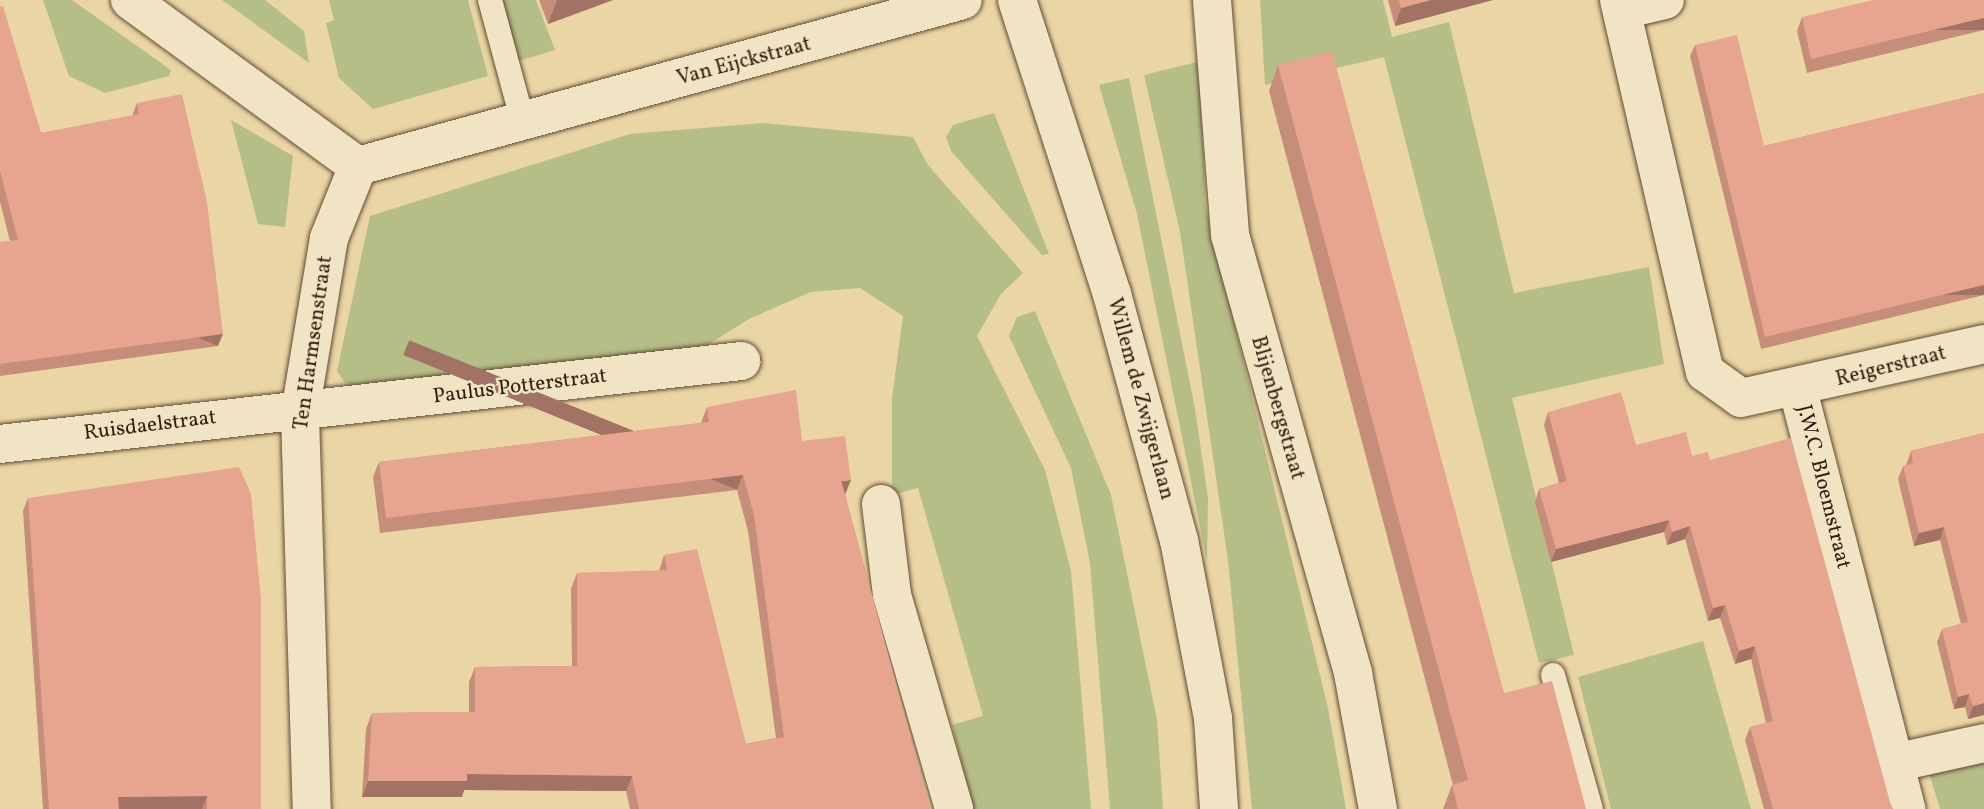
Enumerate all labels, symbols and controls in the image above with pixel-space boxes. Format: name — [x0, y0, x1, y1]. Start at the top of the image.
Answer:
street label: Van Eijckstraat — [674, 32, 814, 92]
street label: Ten Harmsenstraat — [289, 254, 339, 432]
street label: Willem de Zwijgerlaan — [1101, 295, 1179, 503]
street label: Blijenbergstraat — [1244, 333, 1310, 483]
street label: Reigerstraat — [1833, 341, 1949, 393]
street label: Paulus Potterstraat — [432, 364, 608, 410]
street label: J.W.C. Bloemstraat — [1790, 402, 1856, 572]
street label: Ruisdaelstraat — [82, 405, 218, 447]

